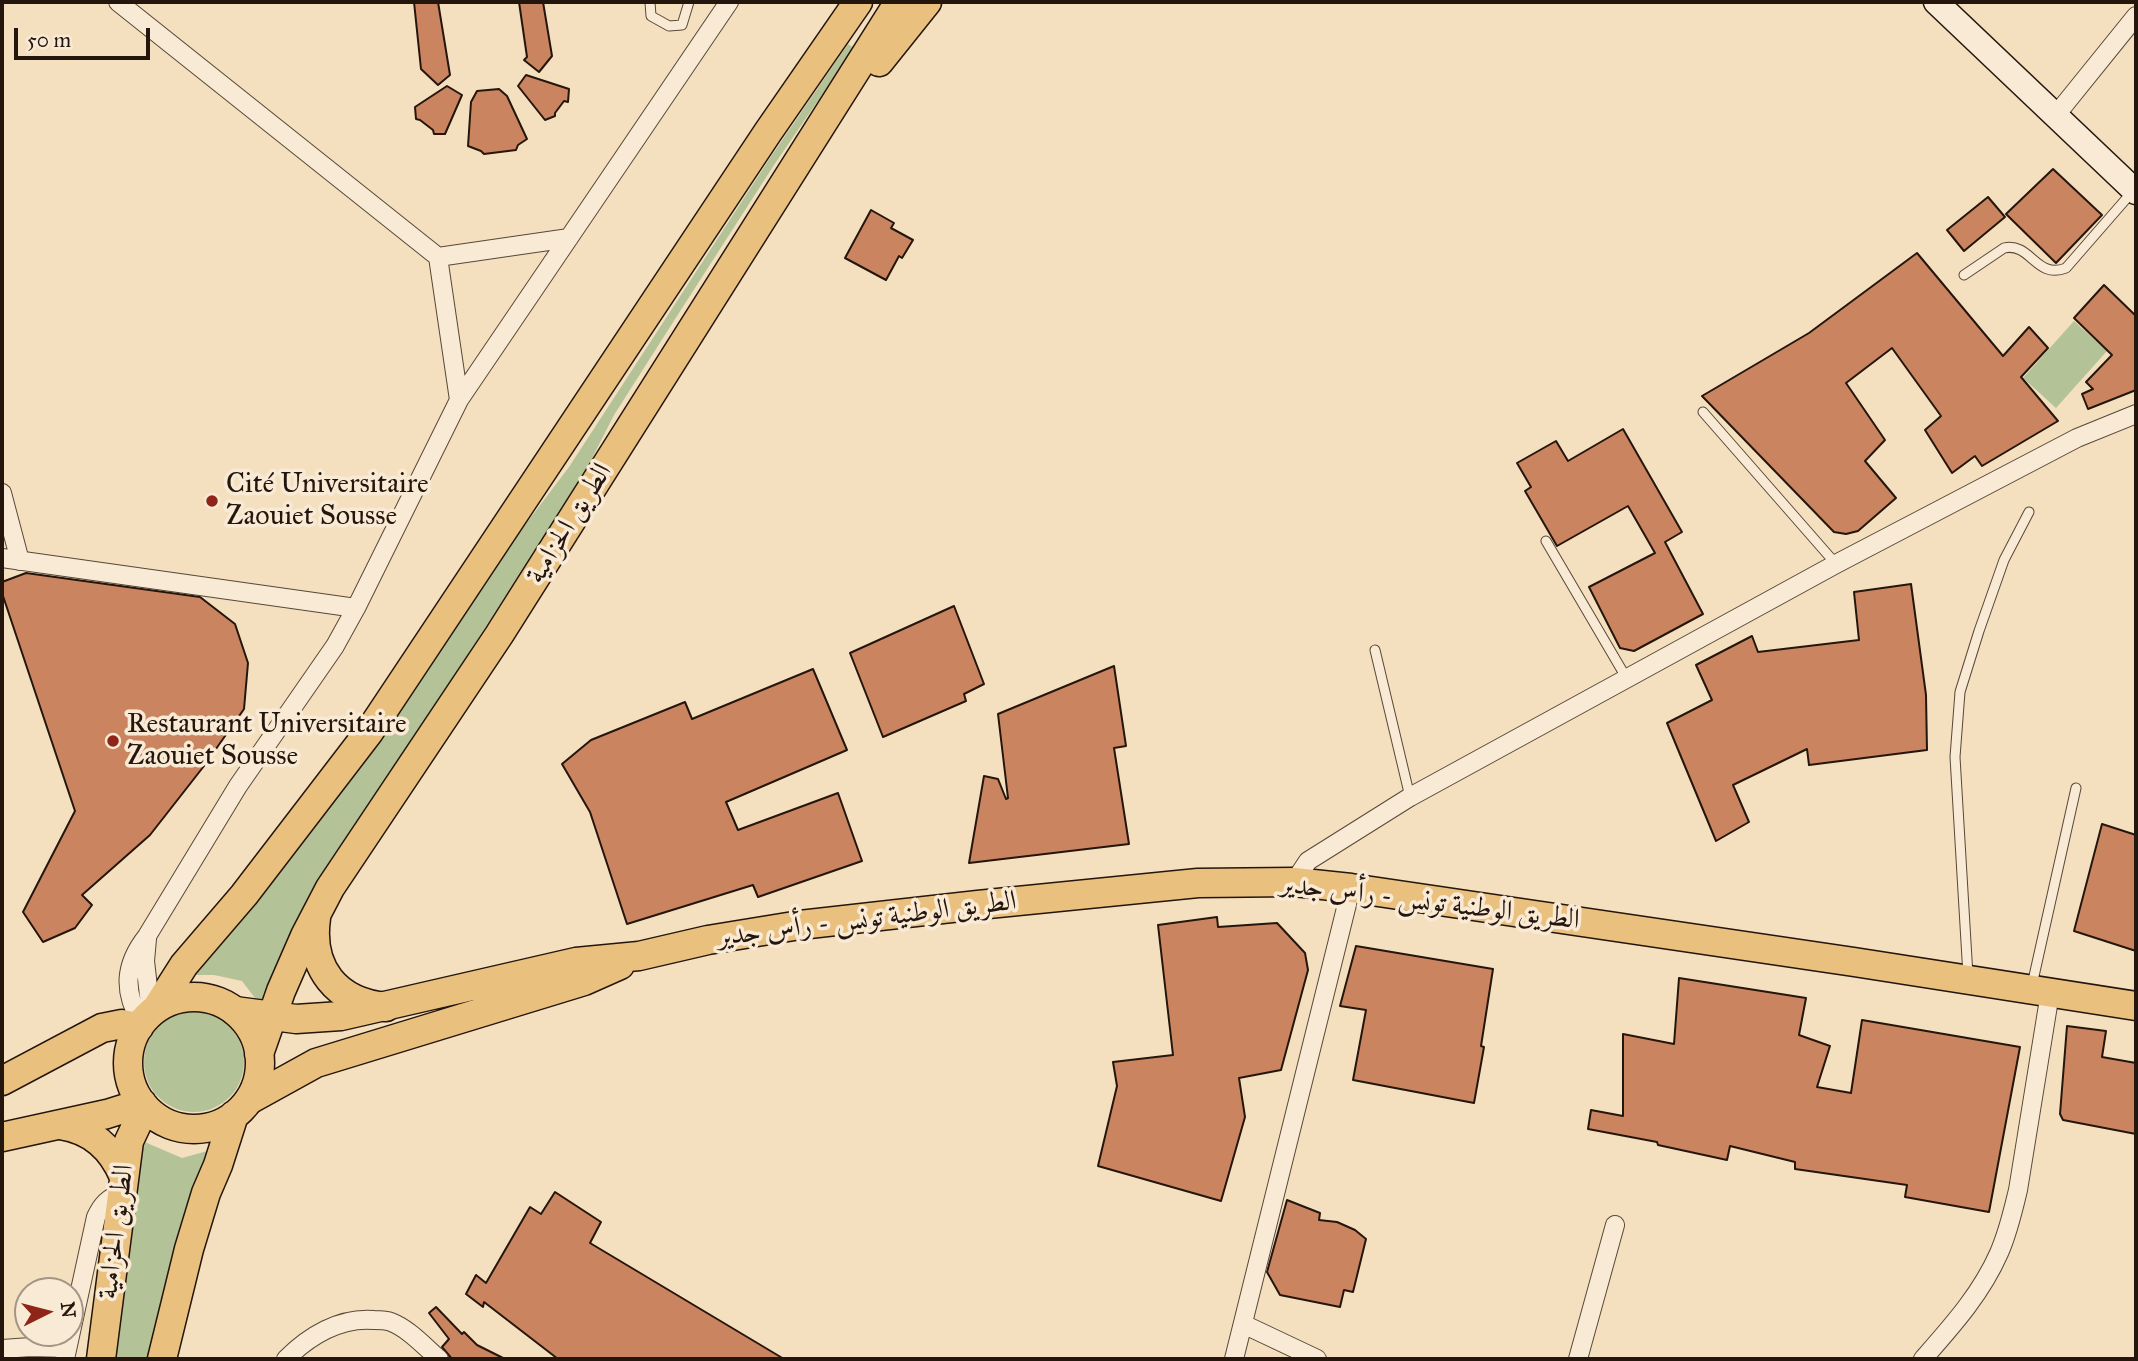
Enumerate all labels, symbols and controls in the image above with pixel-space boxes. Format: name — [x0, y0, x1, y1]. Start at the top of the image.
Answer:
scale bar — [18, 14, 154, 58]
text: 50 m — [27, 27, 71, 53]
street label: الطريق الحزامية — [520, 458, 620, 590]
place label: Cité Universitaire Zaouiet Sousse — [226, 468, 429, 534]
marker: Cité Universitaire Zaouiet Sousse — [204, 493, 220, 509]
place label: Restaurant Universitaire Zaouiet Sousse — [127, 708, 407, 774]
marker: Restaurant Universitaire Zaouiet Sousse — [105, 733, 121, 749]
street label: الطريق الوطنية تونس - رأس جدير — [1279, 868, 1581, 938]
street label: الطريق الوطنية تونس - رأس جدير — [716, 885, 1018, 955]
street label: الطريق الحزامية — [92, 1163, 142, 1301]
north arrow — [14, 1277, 84, 1347]
text: N — [56, 1301, 81, 1319]

